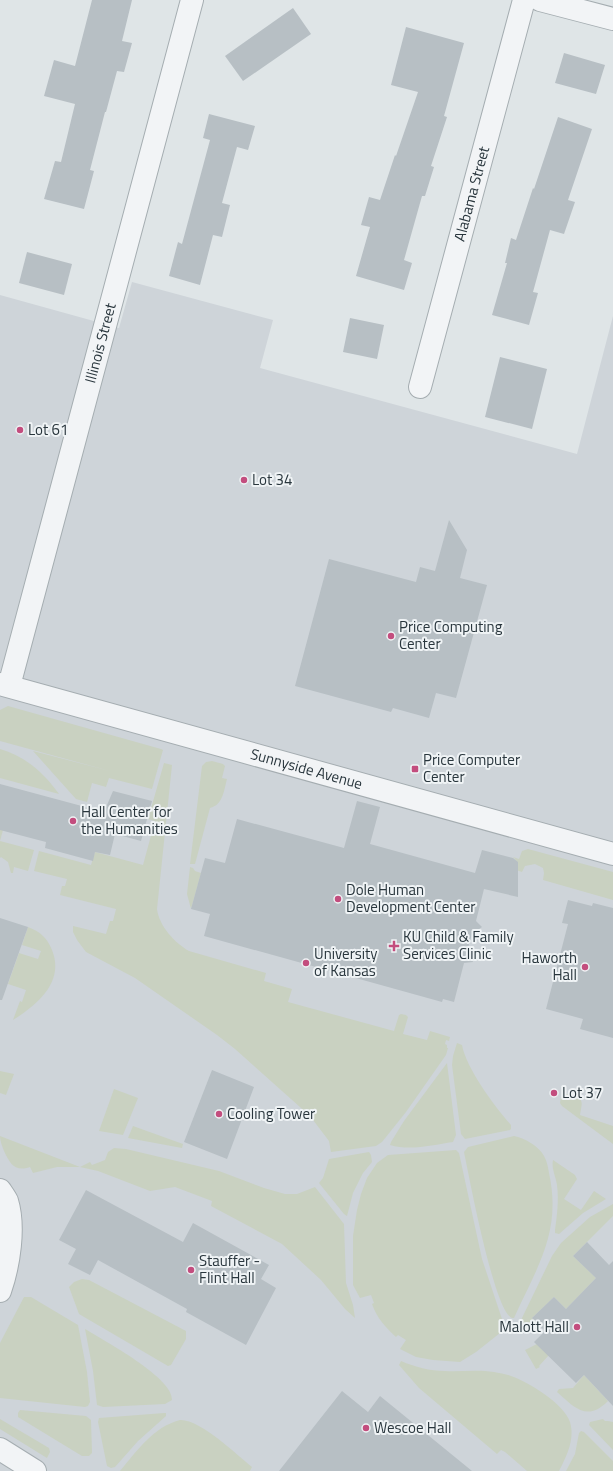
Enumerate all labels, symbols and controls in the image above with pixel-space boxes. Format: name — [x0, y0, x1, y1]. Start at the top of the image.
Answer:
street label: Alabama Street — [448, 143, 495, 244]
street label: Illinois Street — [78, 299, 122, 386]
place label: Lot 61 — [28, 418, 68, 441]
marker: Lot 61 — [15, 425, 25, 435]
place label: Lot 34 — [252, 468, 292, 491]
marker: Lot 34 — [239, 475, 249, 485]
place label: Price Computing Center — [399, 615, 503, 655]
marker: Price Computing Center — [386, 631, 396, 641]
street label: Sunnyside Avenue — [248, 742, 365, 795]
place label: Price Computer Center — [423, 748, 520, 788]
marker: Price Computer Center — [410, 764, 420, 774]
place label: Hall Center for the Humanities — [81, 800, 178, 840]
marker: Hall Center for the Humanities — [68, 816, 78, 826]
place label: Dole Human Development Center — [346, 878, 475, 918]
marker: Dole Human Development Center — [333, 894, 343, 904]
place label: KU Child & Family Services Clinic — [403, 925, 514, 965]
marker: KU Child & Family Services Clinic — [388, 940, 400, 952]
place label: University of Kansas — [314, 942, 378, 982]
place label: Haworth Hall — [522, 946, 577, 986]
marker: University of Kansas — [301, 958, 311, 968]
marker: Haworth Hall — [580, 962, 590, 972]
place label: Lot 37 — [562, 1081, 602, 1104]
marker: Lot 37 — [549, 1088, 559, 1098]
place label: Cooling Tower — [227, 1102, 315, 1125]
marker: Cooling Tower — [214, 1109, 224, 1119]
place label: Stauffer - Flint Hall — [199, 1249, 260, 1289]
marker: Stauffer - Flint Hall — [186, 1265, 196, 1275]
place label: Malott Hall — [499, 1315, 569, 1338]
marker: Malott Hall — [572, 1322, 582, 1332]
place label: Wescoe Hall — [374, 1416, 451, 1439]
marker: Wescoe Hall — [361, 1423, 371, 1433]

